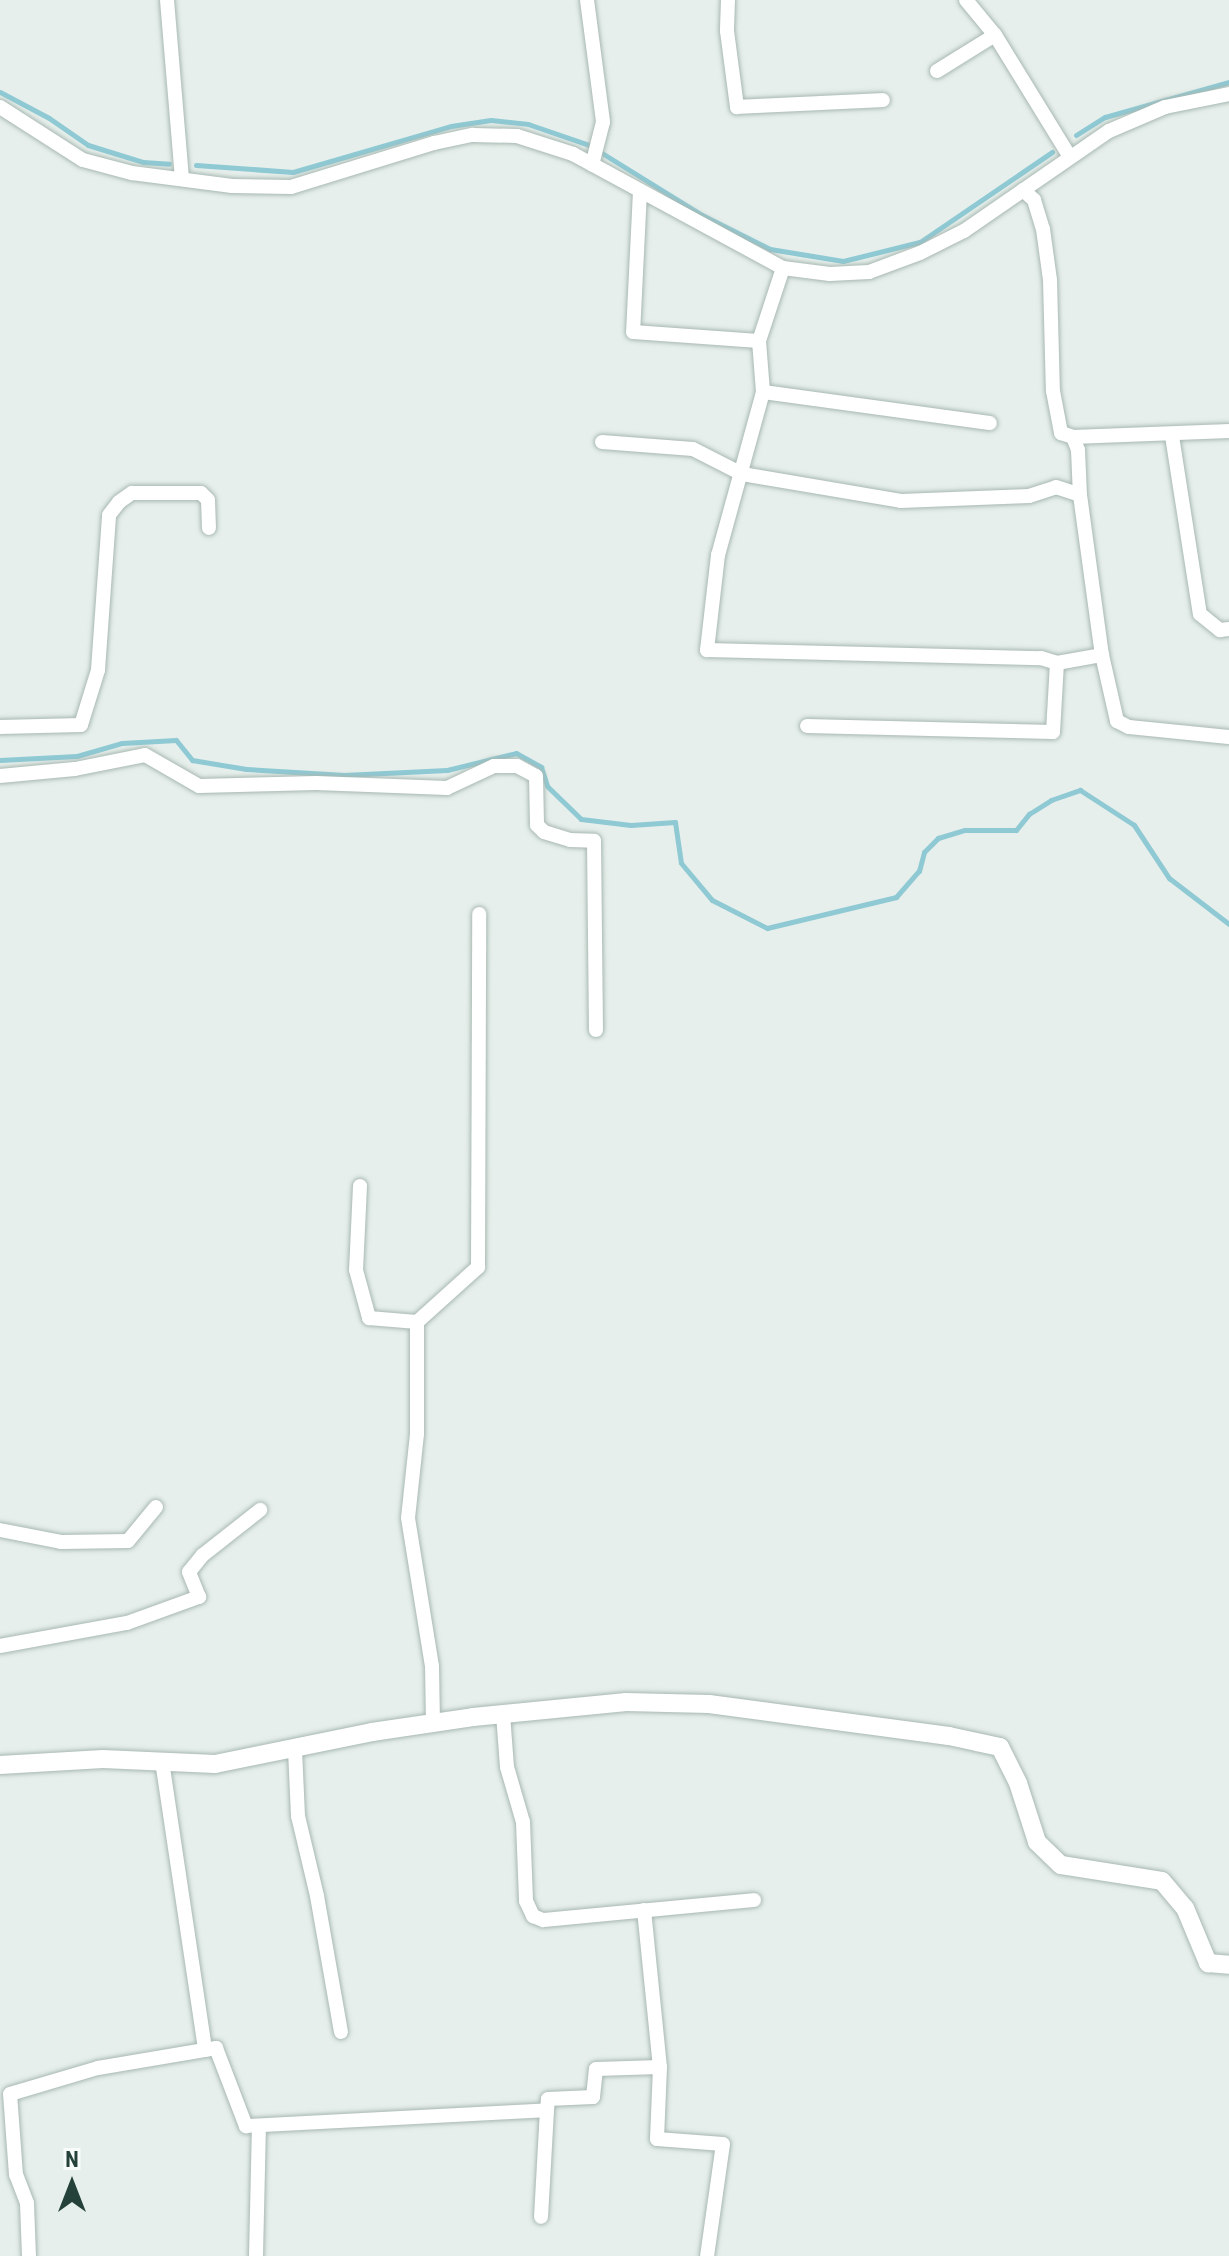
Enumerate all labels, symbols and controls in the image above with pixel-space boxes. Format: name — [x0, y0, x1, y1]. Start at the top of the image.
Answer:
north arrow — [32, 2144, 112, 2224]
text: N — [65, 2147, 79, 2172]

